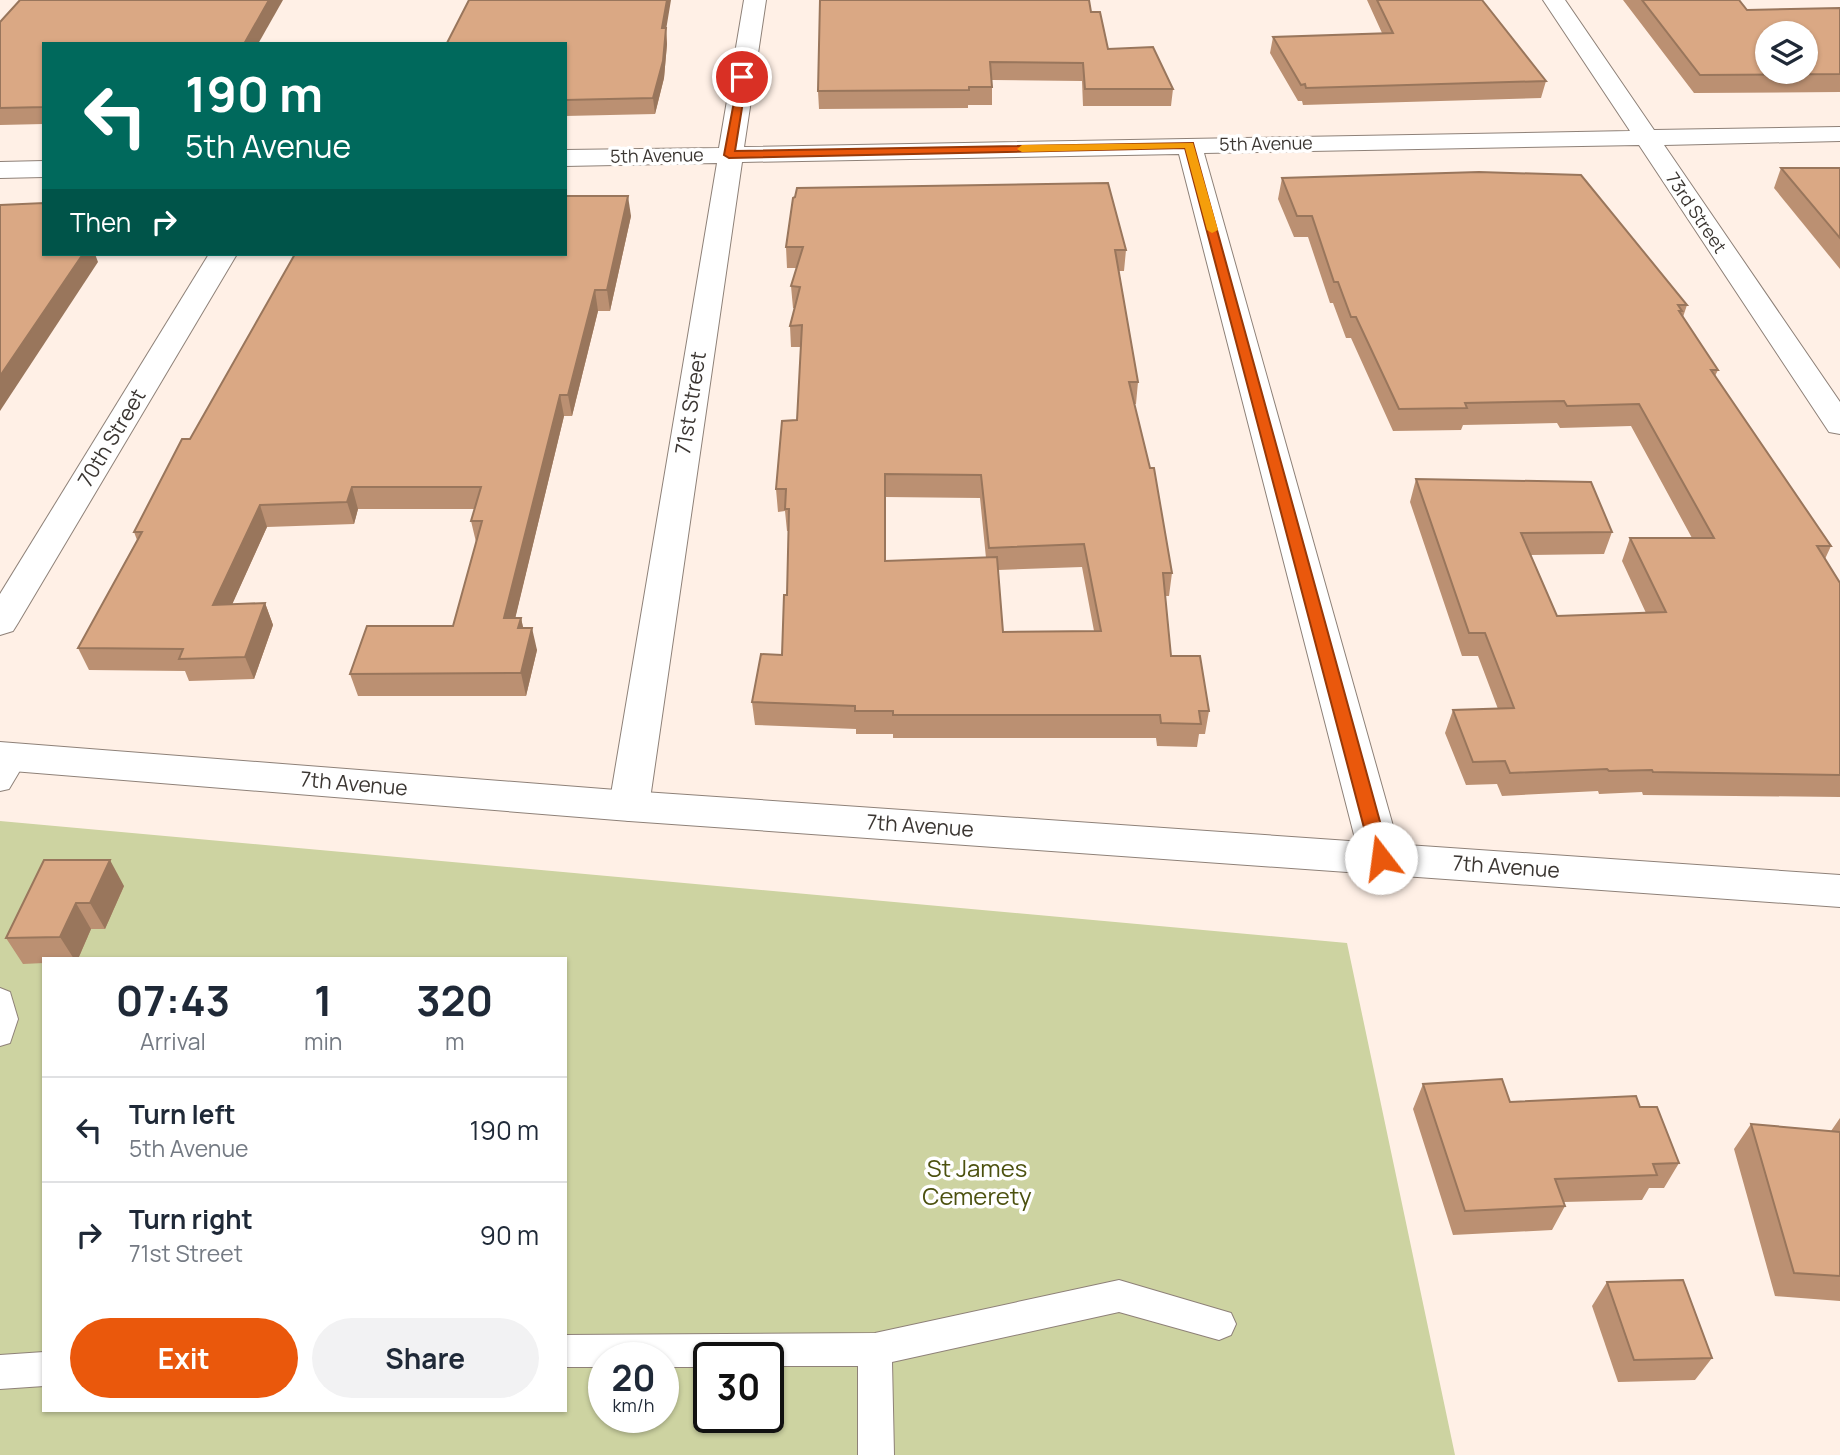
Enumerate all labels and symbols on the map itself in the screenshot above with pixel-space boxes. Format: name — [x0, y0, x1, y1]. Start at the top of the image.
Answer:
pin — [712, 47, 772, 107]
street label: 5th Avenue — [1219, 130, 1313, 156]
street label: 5th Avenue — [610, 142, 704, 168]
street label: 73rd Street — [1661, 167, 1733, 257]
street label: 71st Street — [668, 349, 712, 456]
street label: 70th Street — [71, 383, 152, 492]
street label: 7th Avenue — [299, 764, 409, 802]
street label: 7th Avenue — [865, 807, 975, 843]
position arrow — [1344, 821, 1418, 895]
street label: 7th Avenue — [1451, 848, 1561, 884]
park label: St James Cemerety — [922, 1151, 1032, 1212]
speed limit sign: 30 — [693, 1342, 784, 1433]

